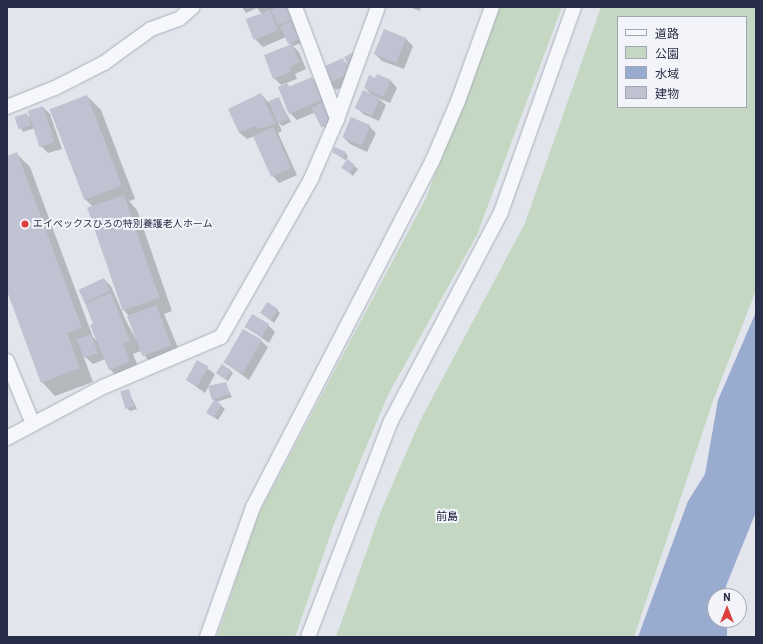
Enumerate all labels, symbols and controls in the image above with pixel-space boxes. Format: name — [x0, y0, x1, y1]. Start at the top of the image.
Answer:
legend — [617, 16, 747, 108]
text: 道路 — [655, 26, 679, 40]
text: 公園 — [655, 46, 679, 60]
text: 水域 — [655, 66, 679, 80]
text: 建物 — [655, 86, 679, 100]
place label: エイぺックスひろの特別養護老人ホーム — [33, 218, 213, 230]
marker: エイぺックスひろの特別養護老人ホーム — [20, 219, 30, 229]
district label: 前島 — [436, 509, 458, 523]
north arrow — [707, 588, 747, 628]
text: N — [723, 590, 731, 603]

